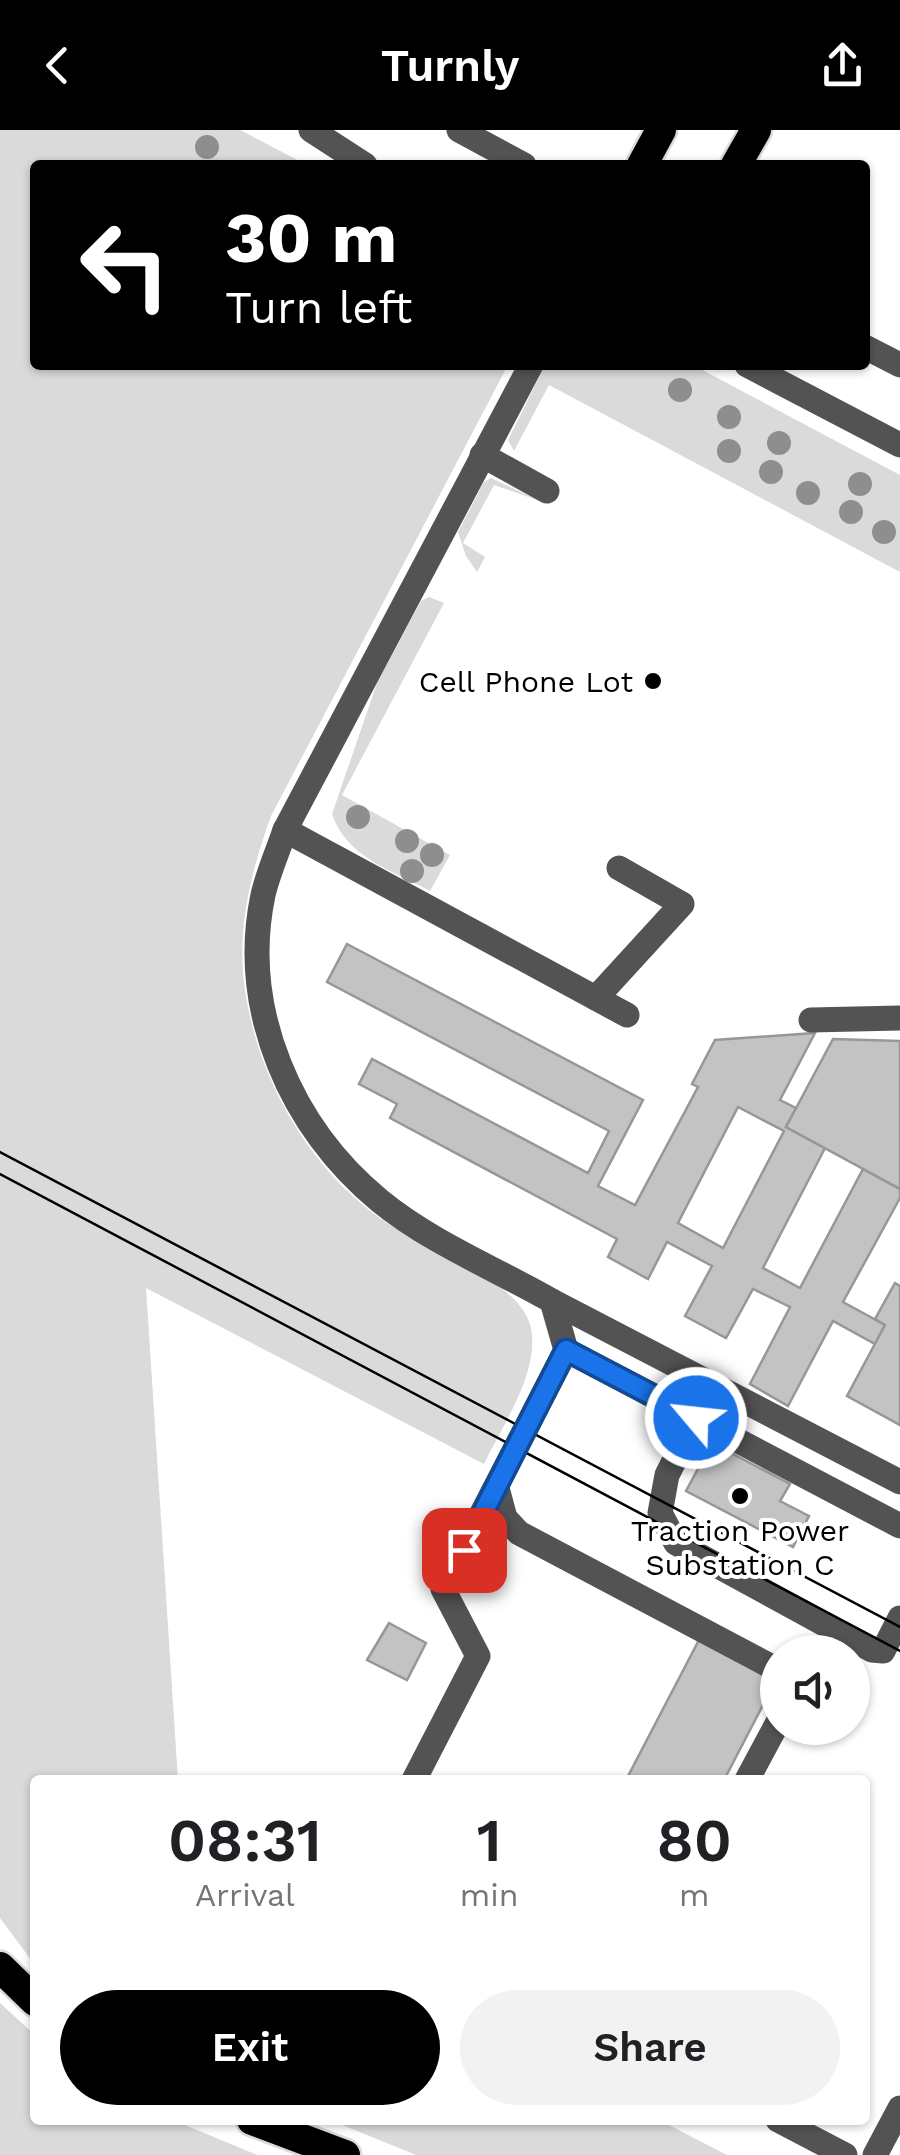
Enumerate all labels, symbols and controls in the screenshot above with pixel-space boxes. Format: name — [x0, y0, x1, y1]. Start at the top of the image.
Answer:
icon: back — [30, 38, 85, 93]
icon: share — [815, 38, 870, 93]
text: Turnly — [381, 39, 519, 92]
text: 30 m — [225, 197, 397, 279]
icon: left — [60, 200, 190, 330]
text: Turn left — [225, 281, 412, 334]
place label: Cell Phone Lot — [419, 664, 633, 699]
marker: Cell Phone Lot — [642, 670, 664, 692]
position arrow — [644, 1366, 748, 1470]
marker: Traction Power Substation C — [729, 1485, 751, 1507]
pin — [422, 1508, 507, 1593]
place label: Traction Power Substation C — [631, 1513, 849, 1582]
icon: arrive — [437, 1523, 492, 1578]
map controls — [760, 1635, 870, 1745]
button: sound — [760, 1635, 870, 1745]
text: 08:31 — [168, 1805, 322, 1876]
text: 1 — [477, 1805, 502, 1876]
text: 80 — [656, 1805, 732, 1876]
text: Arrival — [195, 1876, 295, 1914]
text: min — [460, 1876, 519, 1914]
text: m — [679, 1876, 710, 1914]
button: Exit — [60, 1990, 440, 2105]
button: Share — [460, 1990, 840, 2105]

